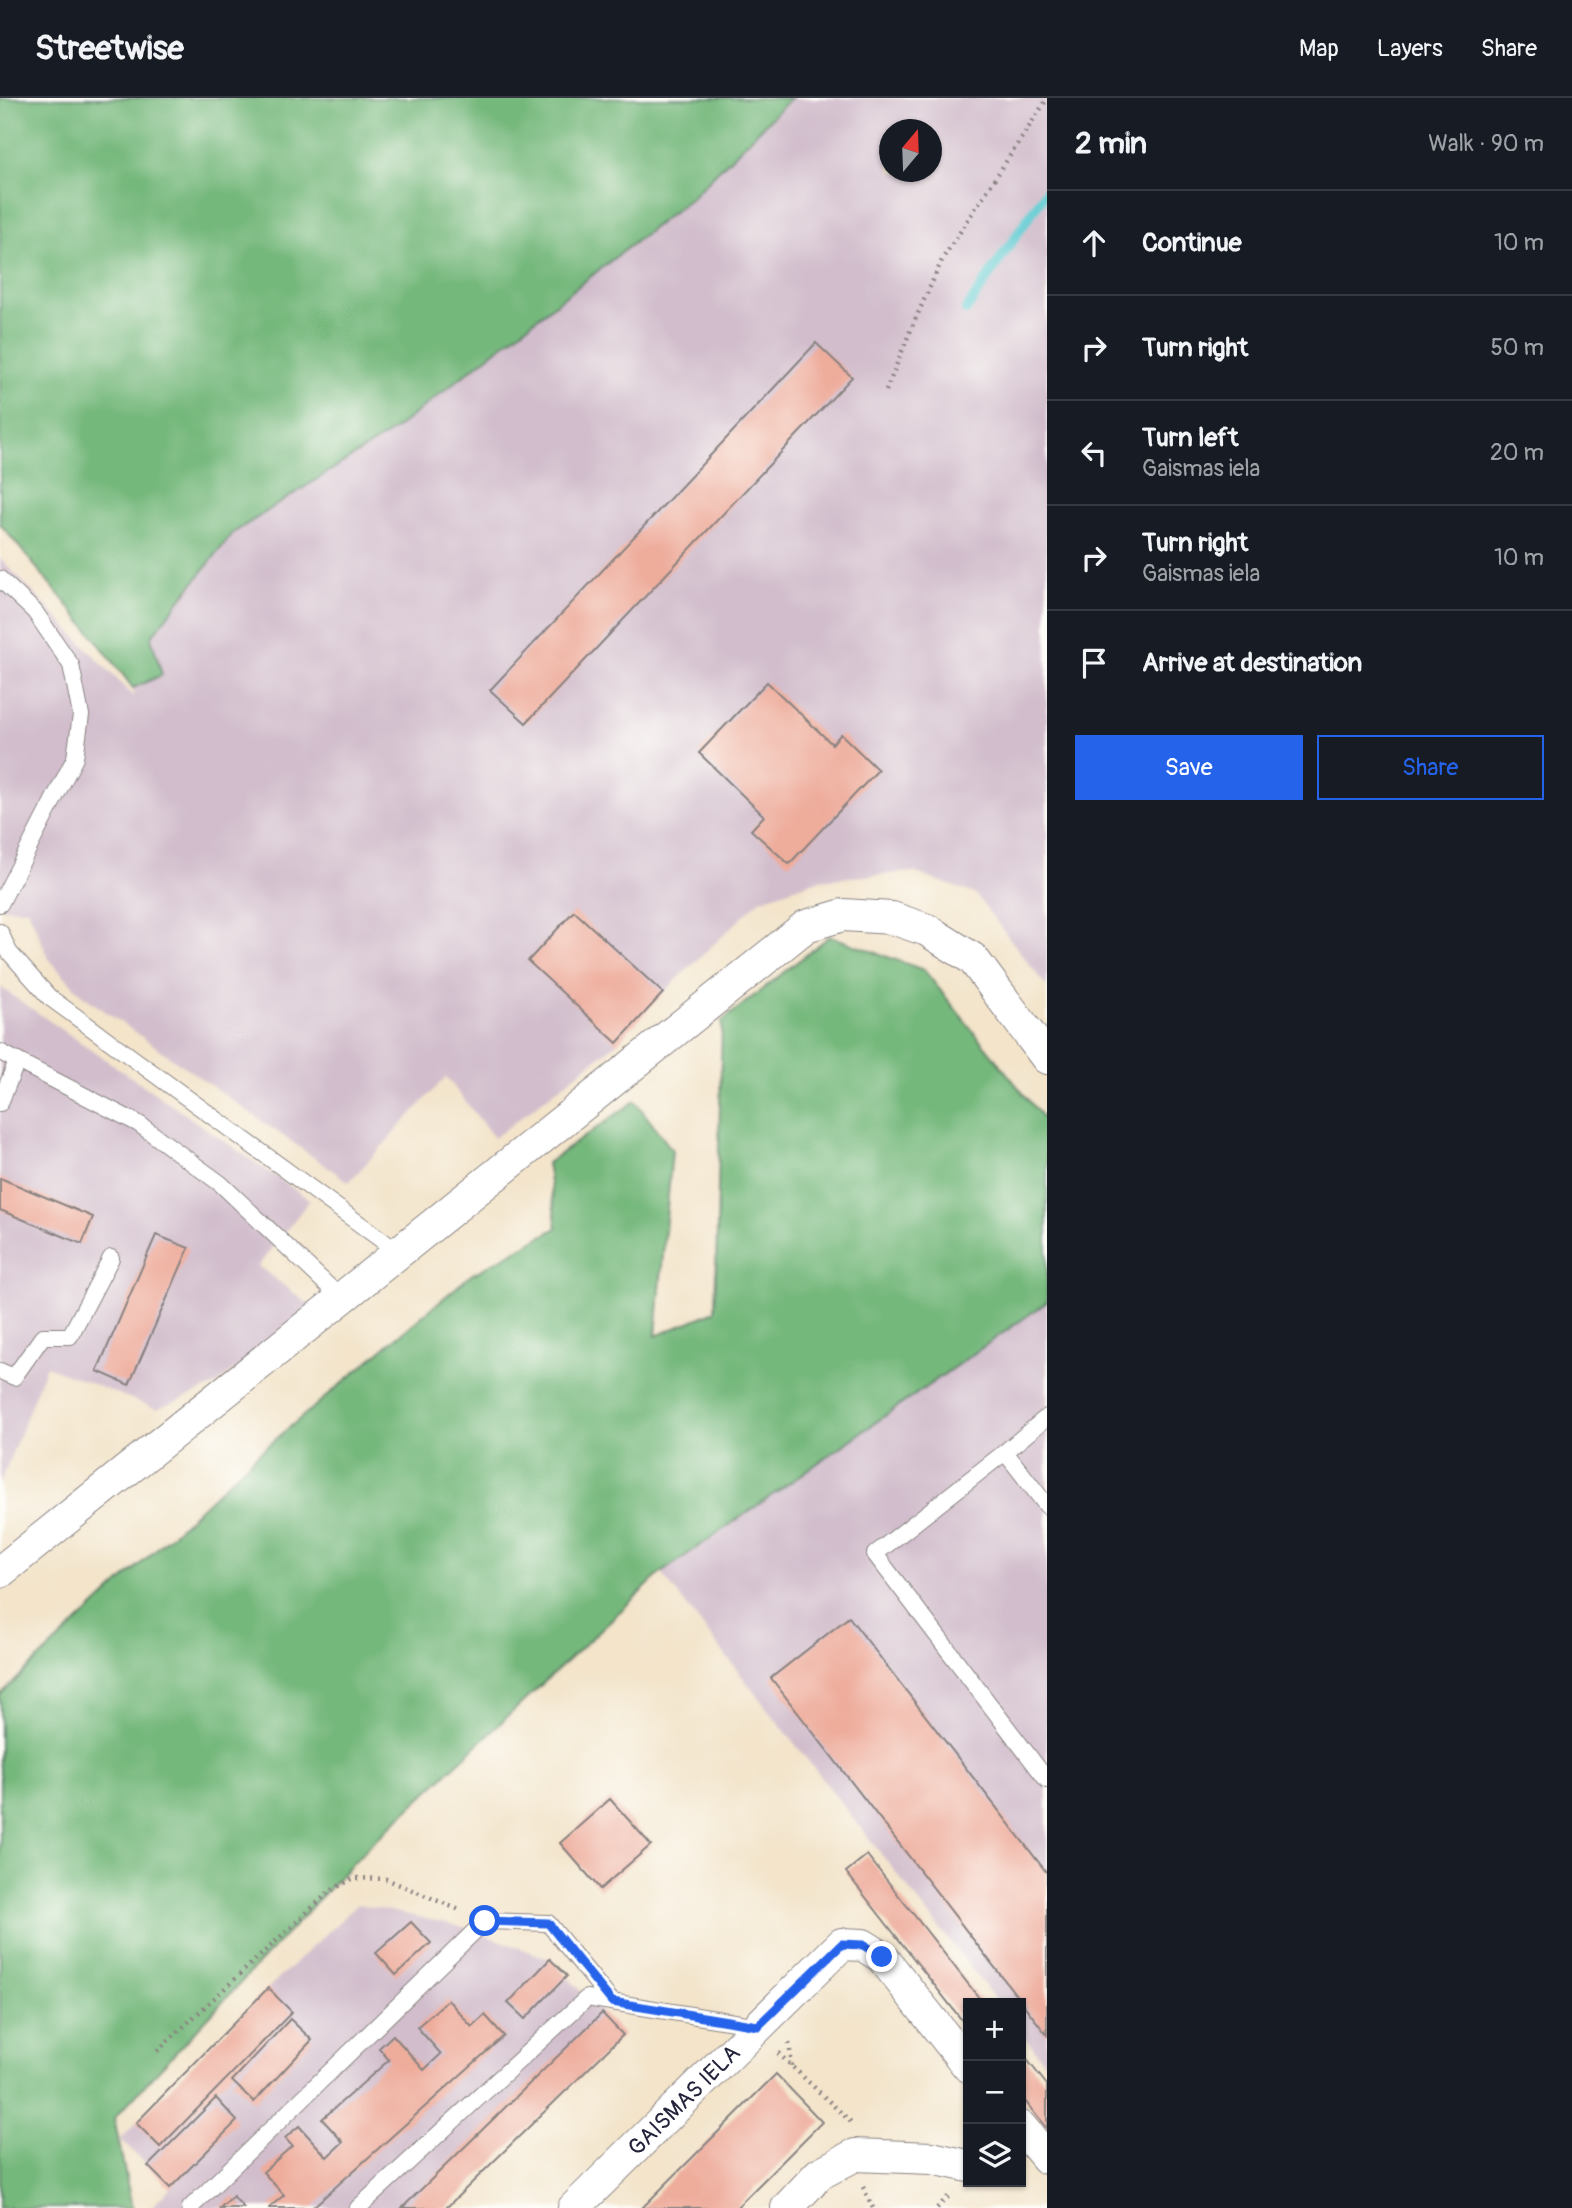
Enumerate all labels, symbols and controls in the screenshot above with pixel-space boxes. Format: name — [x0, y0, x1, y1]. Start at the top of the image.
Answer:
text: Streetwise — [35, 28, 184, 69]
text: Map — [1299, 34, 1339, 63]
text: Layers — [1377, 34, 1443, 63]
text: Share — [1481, 34, 1537, 63]
north arrow — [879, 119, 942, 182]
text: 2 min — [1075, 125, 1147, 162]
text: Walk · 90 m — [1428, 129, 1544, 158]
icon: ahead — [1075, 224, 1113, 262]
text: Continue — [1142, 227, 1242, 259]
text: 10 m — [1494, 228, 1544, 257]
icon: right — [1075, 329, 1113, 367]
text: Turn right — [1142, 332, 1248, 364]
text: 50 m — [1490, 333, 1544, 362]
text: Turn left — [1142, 422, 1238, 454]
icon: left — [1075, 434, 1113, 472]
text: 20 m — [1490, 438, 1544, 467]
text: Gaismas iela — [1142, 454, 1260, 483]
text: Turn right — [1142, 527, 1248, 559]
icon: right — [1075, 539, 1113, 577]
text: 10 m — [1494, 543, 1544, 572]
text: Gaismas iela — [1142, 559, 1260, 588]
icon: arrive — [1075, 644, 1113, 682]
text: Arrive at destination — [1142, 647, 1362, 679]
button: Save — [1075, 735, 1303, 800]
button: Share — [1317, 735, 1544, 800]
route start — [469, 1905, 500, 1936]
route end — [866, 1941, 897, 1972]
map controls — [963, 1998, 1026, 2187]
button: + — [963, 1998, 1026, 2061]
street label: GAISMAS IELA — [621, 2038, 746, 2162]
button: − — [963, 2061, 1026, 2124]
button: layers — [963, 2124, 1026, 2187]

